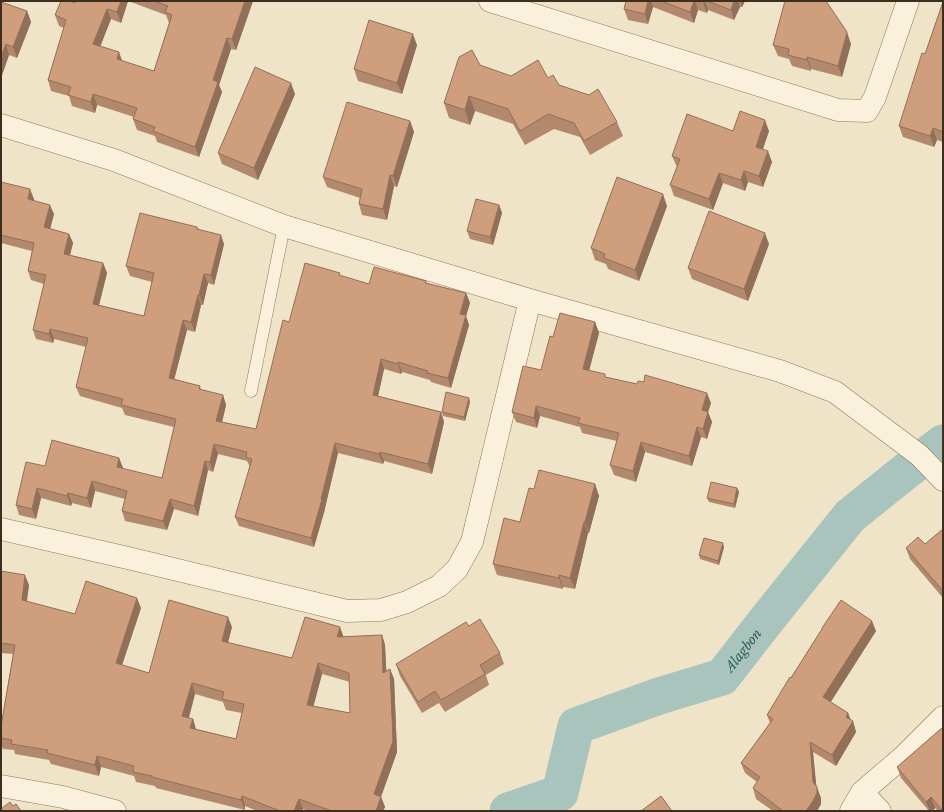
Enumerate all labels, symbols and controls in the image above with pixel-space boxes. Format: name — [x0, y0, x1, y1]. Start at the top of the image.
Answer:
water label: Alagbon — [720, 625, 765, 677]

